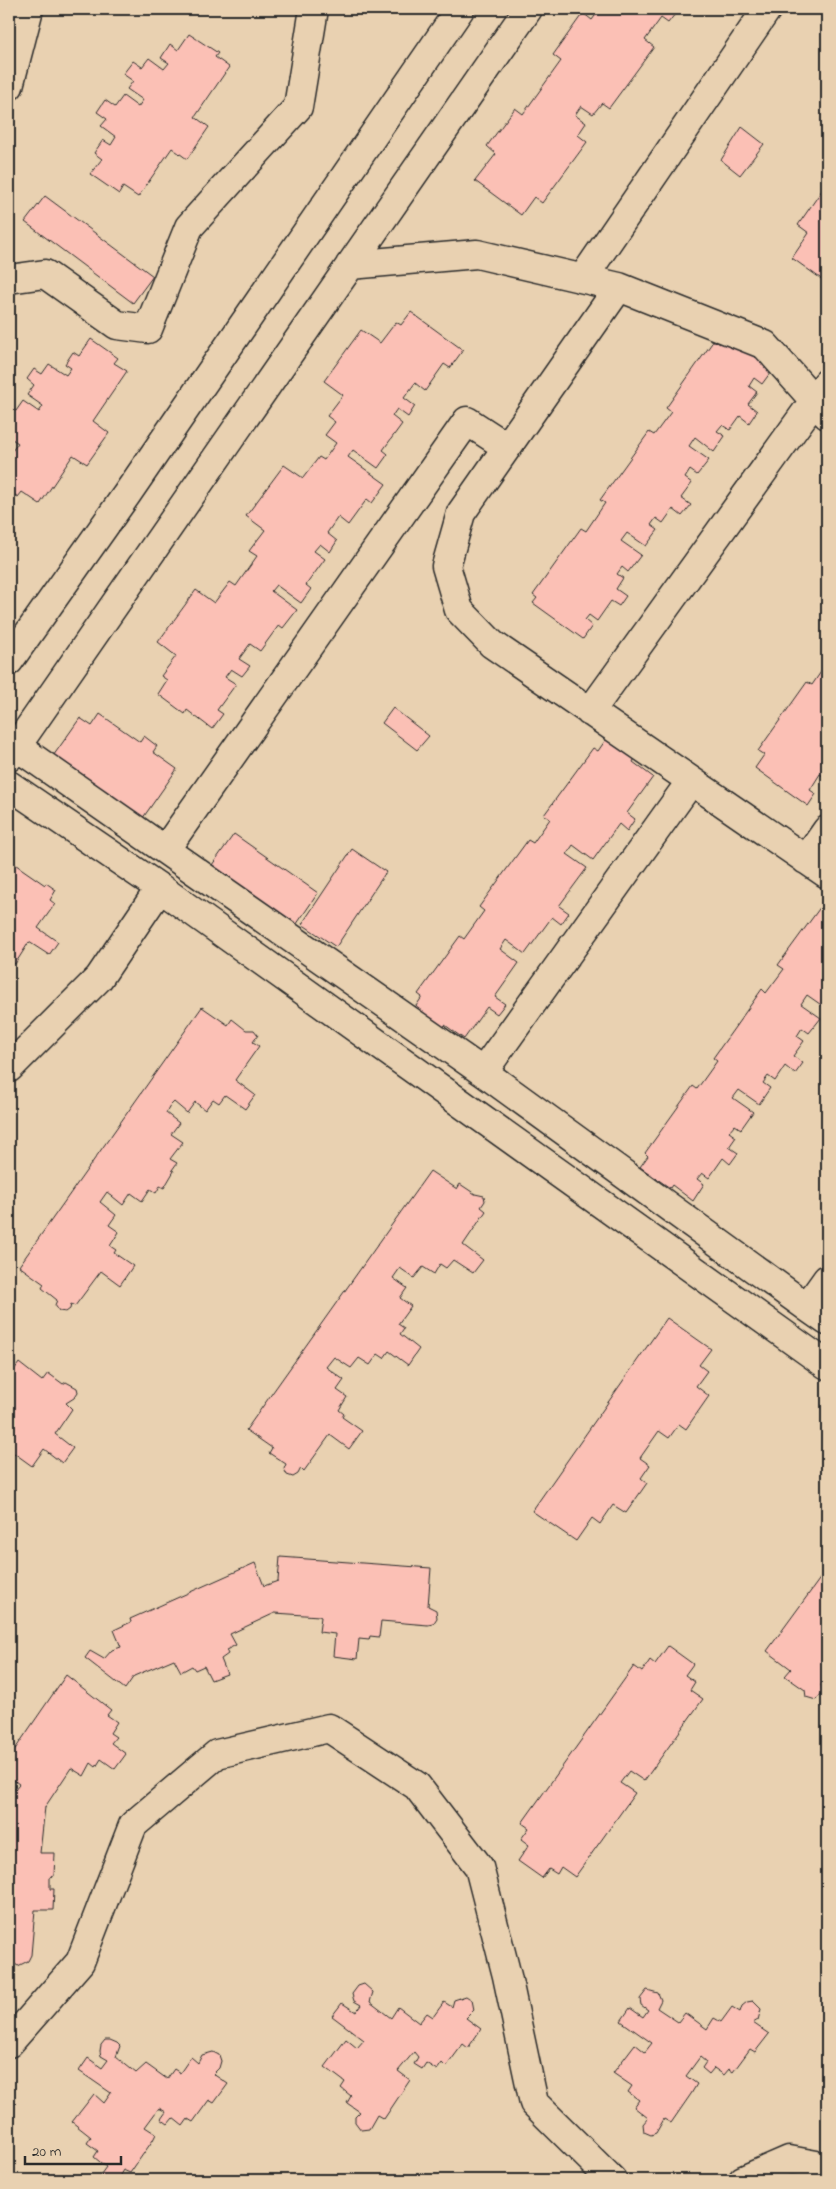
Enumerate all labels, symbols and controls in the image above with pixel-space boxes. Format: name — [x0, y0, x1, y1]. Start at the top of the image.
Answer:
scale bar — [25, 2134, 121, 2166]
text: 20 m — [32, 2141, 62, 2163]

